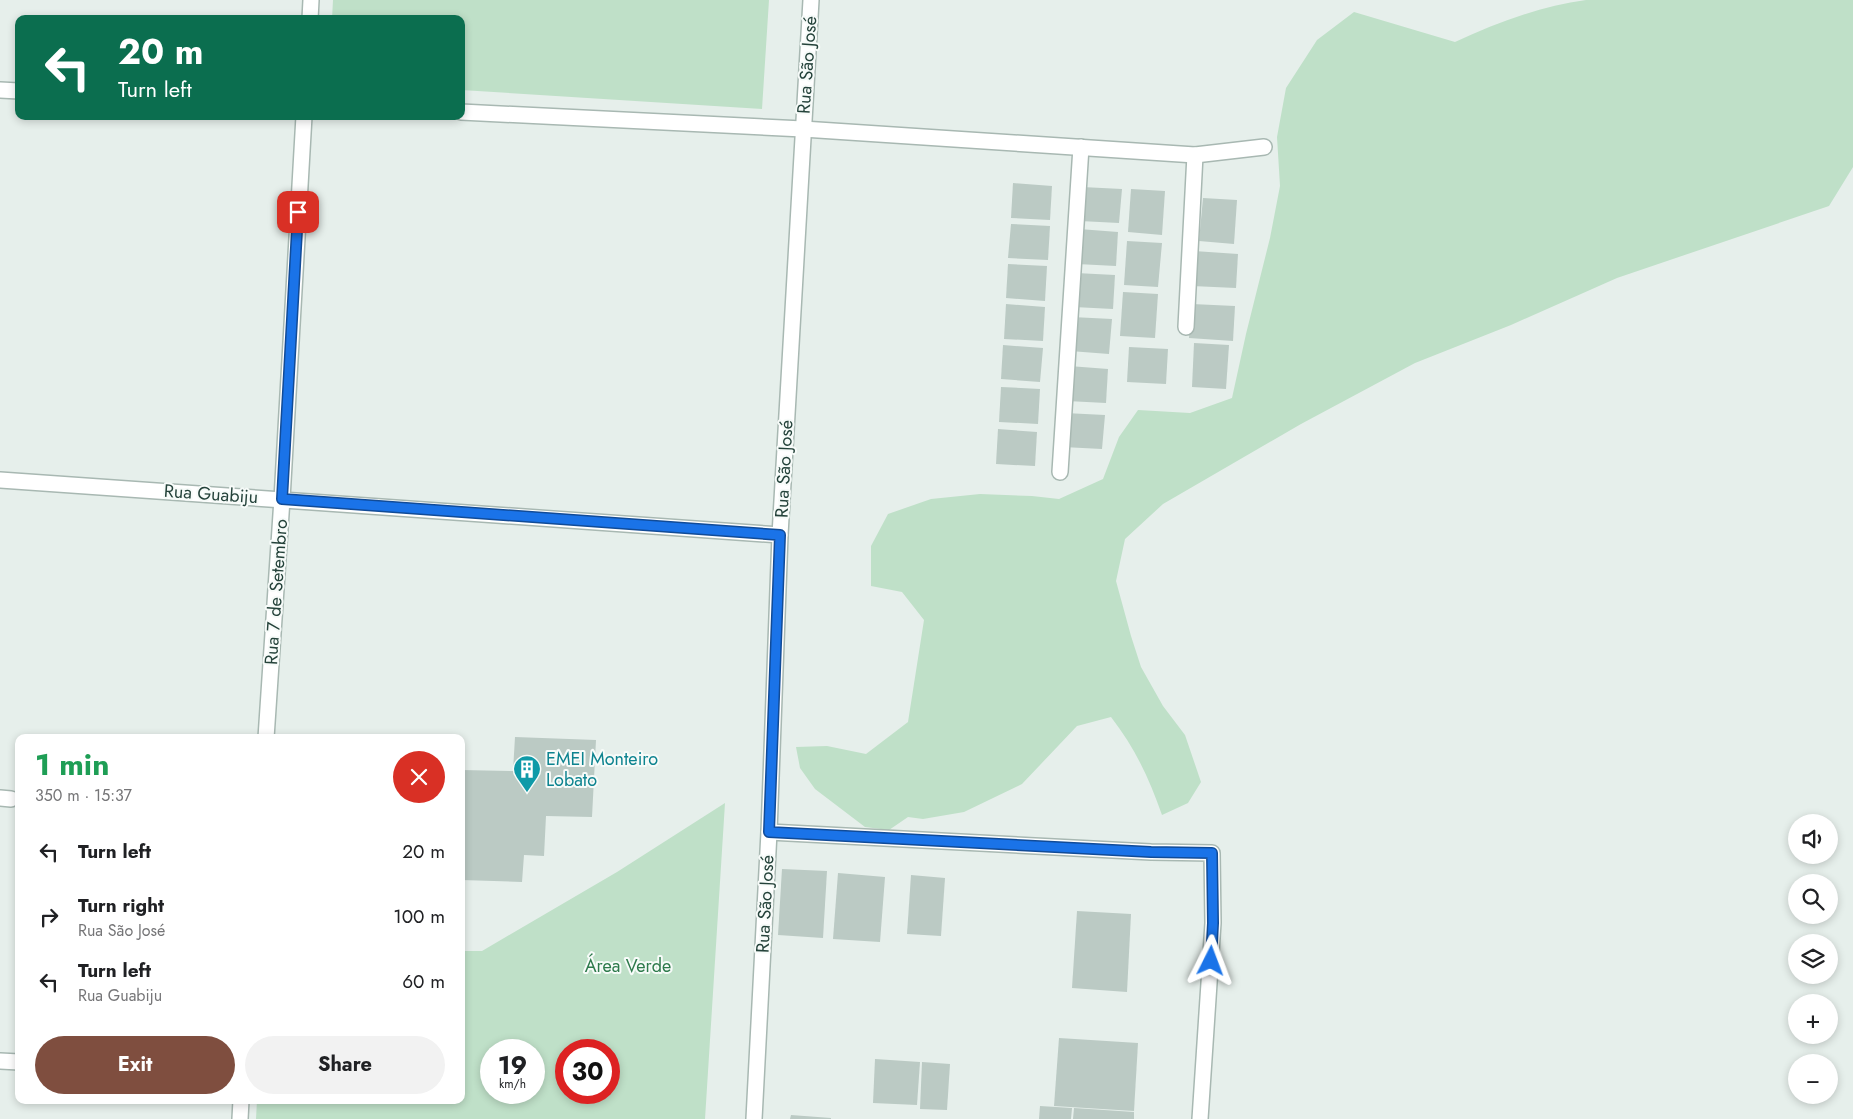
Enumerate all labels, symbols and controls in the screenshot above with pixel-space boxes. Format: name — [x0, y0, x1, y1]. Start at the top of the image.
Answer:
street label: Rua São José — [791, 15, 823, 115]
text: 20 m — [118, 27, 203, 77]
icon: left — [35, 35, 100, 100]
text: Turn left — [118, 73, 192, 105]
pin — [277, 191, 319, 233]
icon: arrive — [284, 198, 312, 226]
street label: Rua São José — [768, 419, 800, 519]
street label: Rua Guabiju — [163, 478, 259, 510]
street label: Rua 7 de Setembro — [258, 518, 294, 666]
text: 1 min — [35, 743, 109, 786]
place label: EMEI Monteiro Lobato — [546, 746, 658, 793]
button: close — [393, 751, 445, 803]
building icon: EMEI Monteiro Lobato — [512, 754, 542, 793]
text: 350 m · 15:37 — [35, 784, 132, 807]
map controls — [1788, 814, 1838, 1104]
button: sound — [1788, 814, 1838, 864]
icon: left — [35, 838, 63, 866]
text: Turn left — [78, 838, 151, 865]
text: 20 m — [402, 838, 445, 865]
street label: Rua São José — [749, 854, 781, 954]
button: search — [1788, 874, 1838, 924]
text: Turn right — [78, 892, 164, 919]
icon: right — [35, 903, 63, 931]
text: 100 m — [393, 903, 445, 930]
text: Rua São José — [78, 919, 165, 942]
position arrow — [1184, 934, 1236, 986]
button: layers — [1788, 934, 1838, 984]
park label: Área Verde — [585, 953, 671, 979]
text: Turn left — [78, 957, 151, 984]
icon: left — [35, 968, 63, 996]
text: 60 m — [402, 968, 445, 995]
text: Rua Guabiju — [78, 984, 162, 1007]
button: + — [1788, 994, 1838, 1044]
button: Exit — [35, 1036, 235, 1094]
button: Share — [245, 1036, 445, 1094]
speed limit sign: 30 — [555, 1039, 620, 1104]
text: 19 — [498, 1047, 527, 1083]
button: − — [1788, 1054, 1838, 1104]
text: km/h — [499, 1075, 526, 1093]

